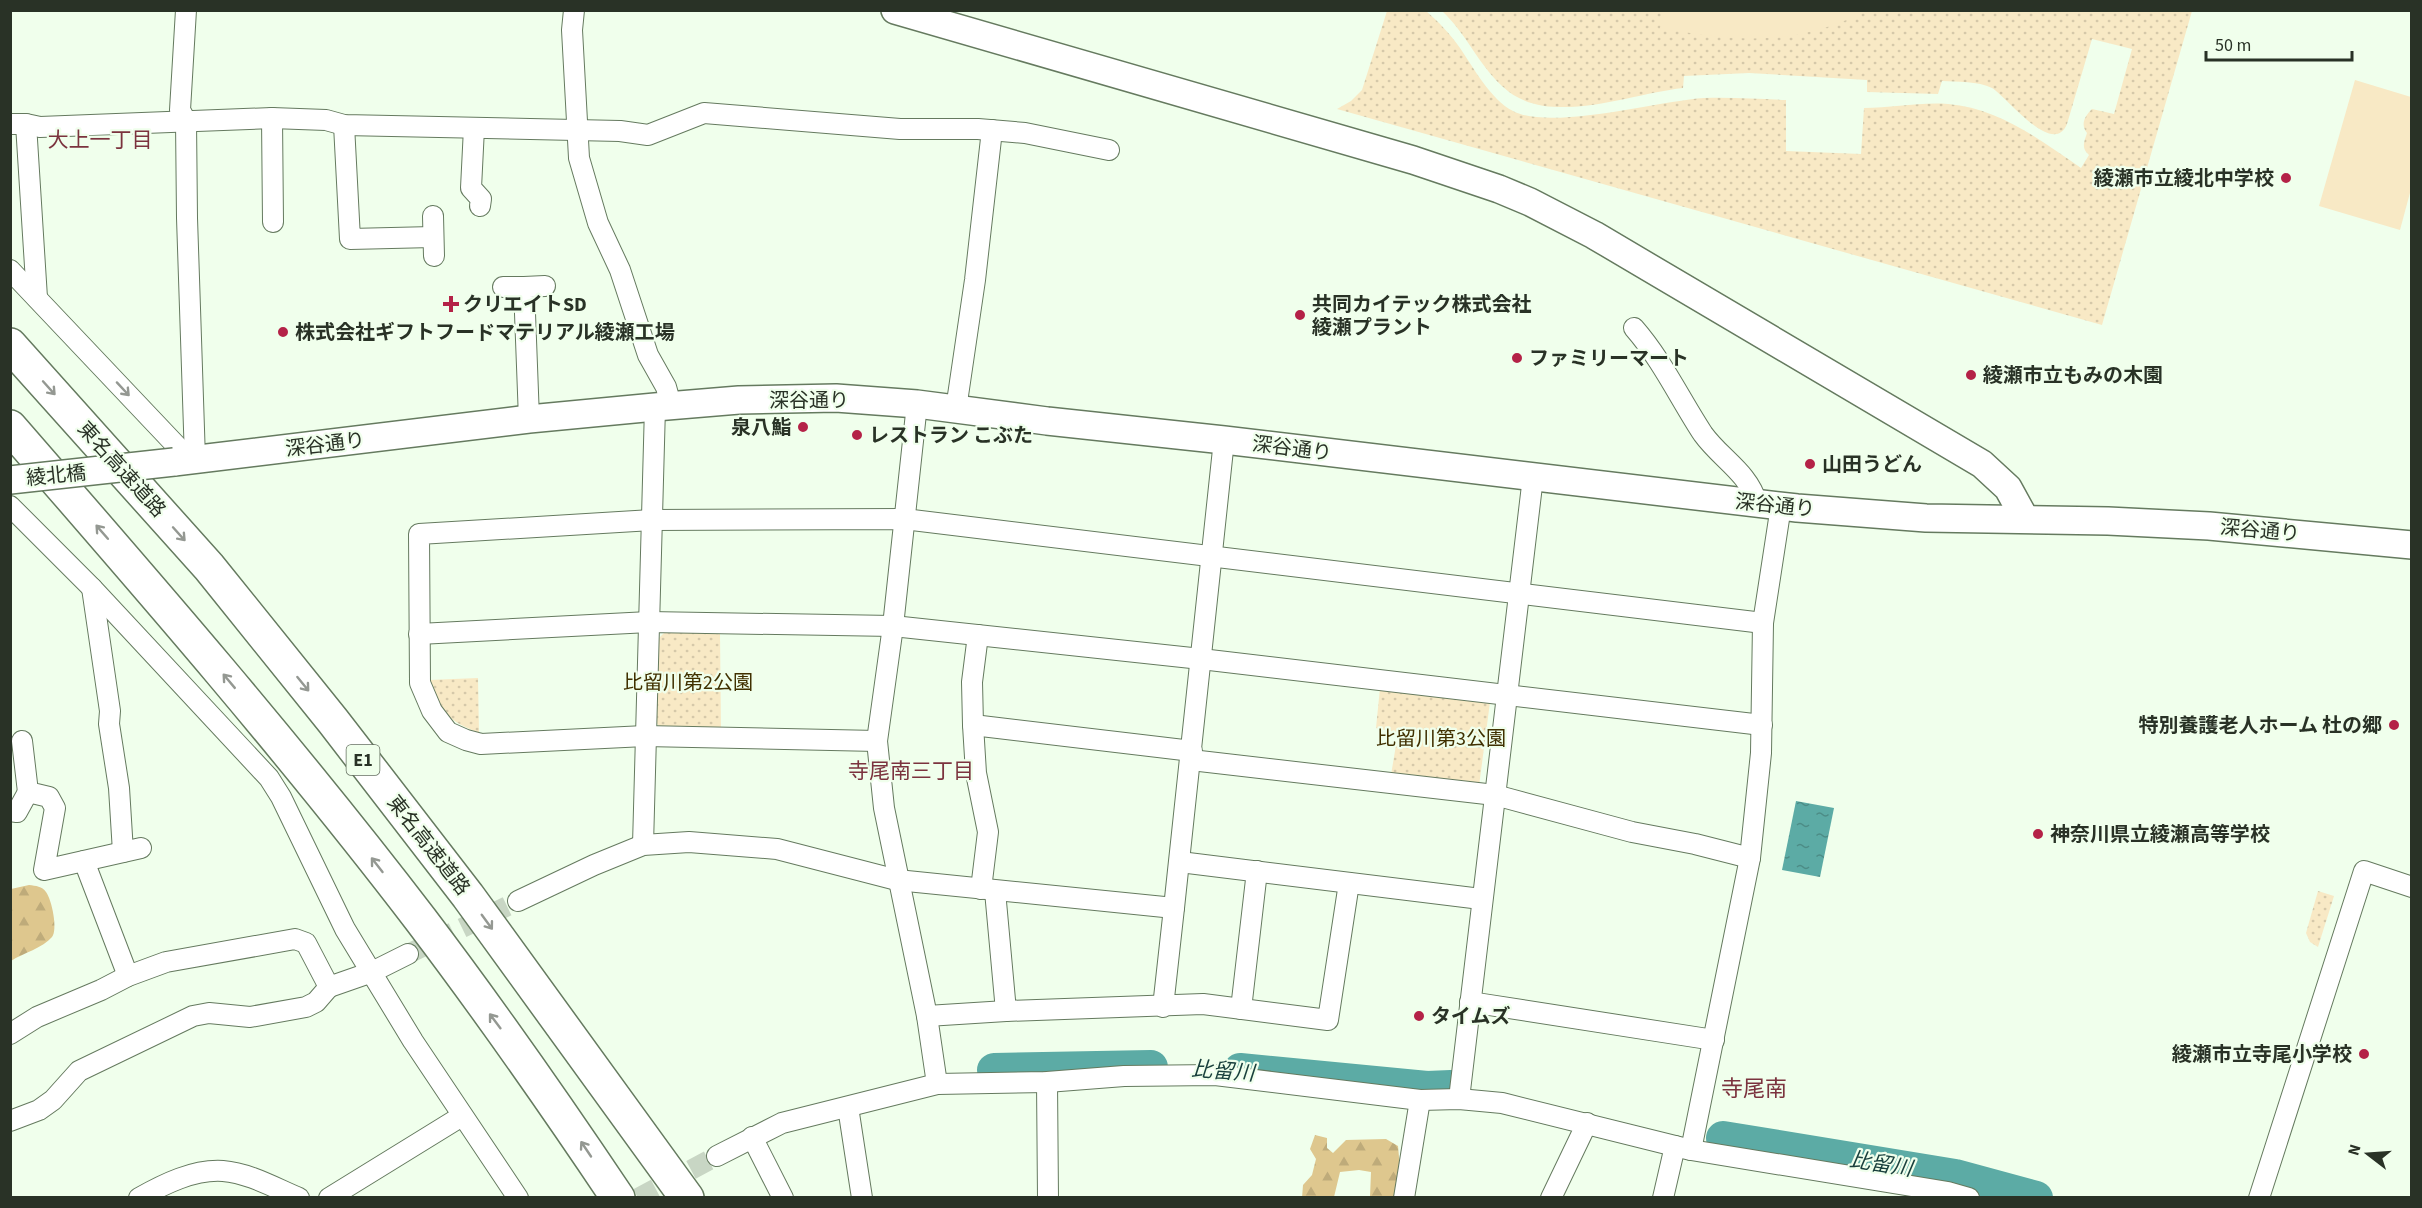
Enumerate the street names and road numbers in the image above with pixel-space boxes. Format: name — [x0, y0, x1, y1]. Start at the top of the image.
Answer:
street label: 深谷通り — [769, 387, 849, 415]
street label: 東名高速道路 — [71, 416, 172, 524]
street label: 深谷通り — [284, 426, 367, 464]
street label: 深谷通り — [1250, 430, 1333, 468]
street label: 綾北橋 — [25, 459, 87, 493]
street label: 深谷通り — [1734, 488, 1816, 524]
street label: 深谷通り — [2219, 514, 2301, 548]
road number: E1 — [346, 745, 380, 775]
street label: 東名高速道路 — [380, 790, 476, 902]

